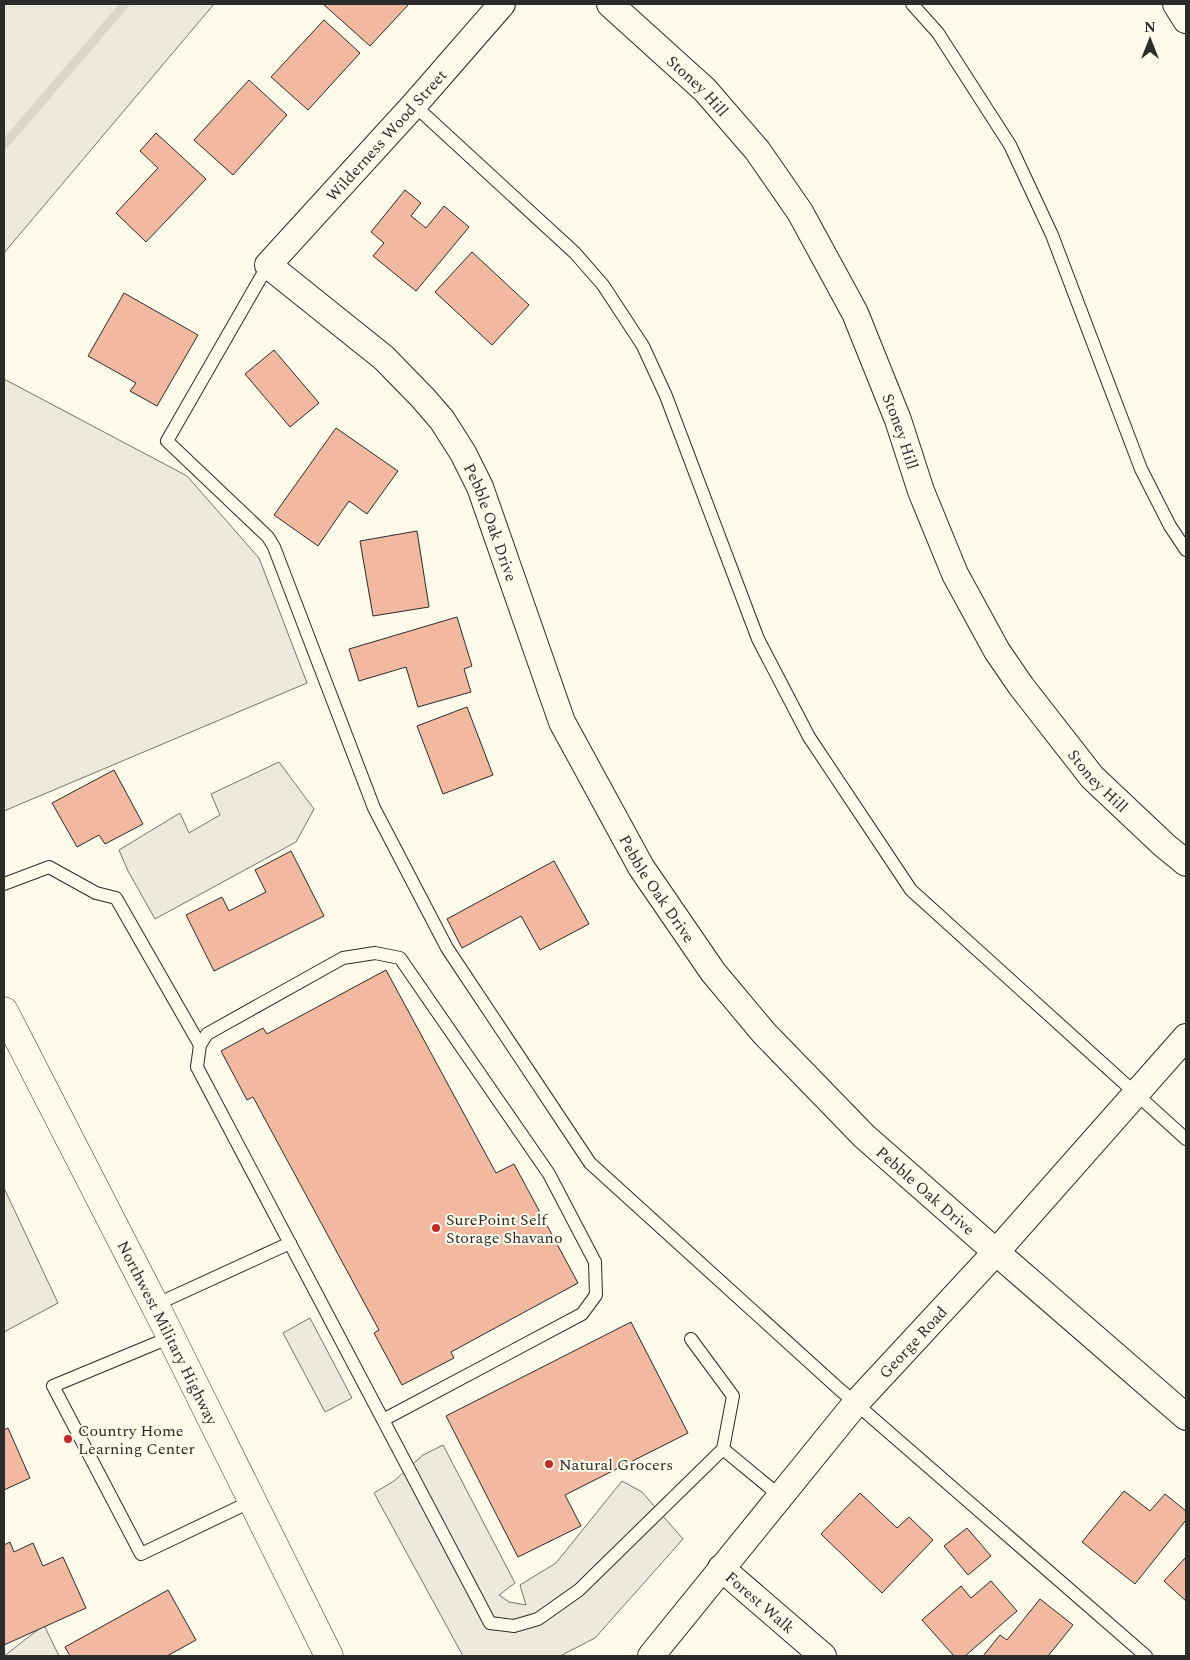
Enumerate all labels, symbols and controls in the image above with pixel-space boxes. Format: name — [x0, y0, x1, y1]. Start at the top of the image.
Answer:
north arrow — [1125, 15, 1175, 65]
text: N — [1144, 17, 1156, 38]
street label: Stoney Hill — [661, 50, 734, 122]
street label: Wilderness Wood Street — [321, 64, 453, 207]
street label: Stoney Hill — [876, 390, 924, 473]
street label: Pebble Oak Drive — [457, 459, 523, 585]
street label: Stoney Hill — [1062, 744, 1133, 818]
street label: Pebble Oak Drive — [612, 830, 700, 948]
street label: Pebble Oak Drive — [870, 1141, 980, 1241]
place label: SurePoint Self Storage Shavano — [446, 1208, 563, 1250]
marker: SurePoint Self Storage Shavano — [430, 1222, 442, 1234]
street label: Northwest Military Highway — [111, 1237, 224, 1431]
street label: George Road — [874, 1301, 953, 1384]
place label: Country Home Learning Center — [78, 1419, 195, 1461]
marker: Country Home Learning Center — [62, 1433, 74, 1445]
place label: Natural Grocers — [559, 1453, 673, 1477]
marker: Natural Grocers — [543, 1458, 555, 1470]
street label: Forest Walk — [720, 1566, 800, 1640]

